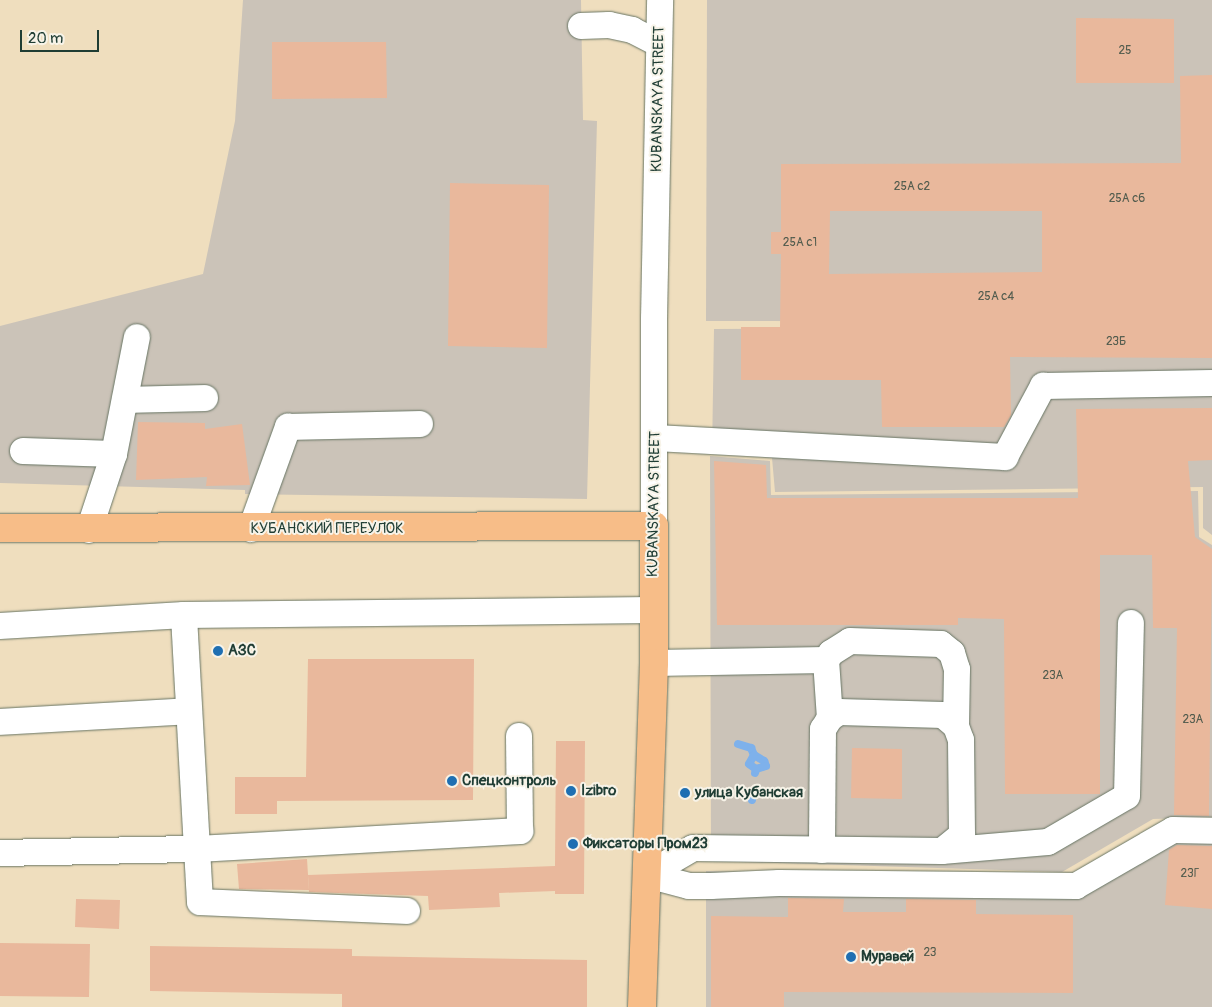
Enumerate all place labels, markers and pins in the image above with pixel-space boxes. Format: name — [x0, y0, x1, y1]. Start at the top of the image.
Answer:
place label: АЗС — [228, 642, 256, 660]
marker: АЗС — [212, 645, 224, 657]
place label: Спецконтроль — [462, 772, 556, 790]
marker: Спецконтроль — [446, 775, 458, 787]
place label: Izibro — [581, 782, 616, 800]
place label: улица Кубанская — [695, 784, 803, 802]
marker: Izibro — [565, 785, 577, 797]
marker: улица Кубанская — [679, 787, 691, 799]
place label: Фиксаторы Пром23 — [583, 835, 708, 853]
marker: Фиксаторы Пром23 — [567, 838, 579, 850]
place label: Муравей — [861, 948, 914, 966]
marker: Муравей — [845, 951, 857, 963]

